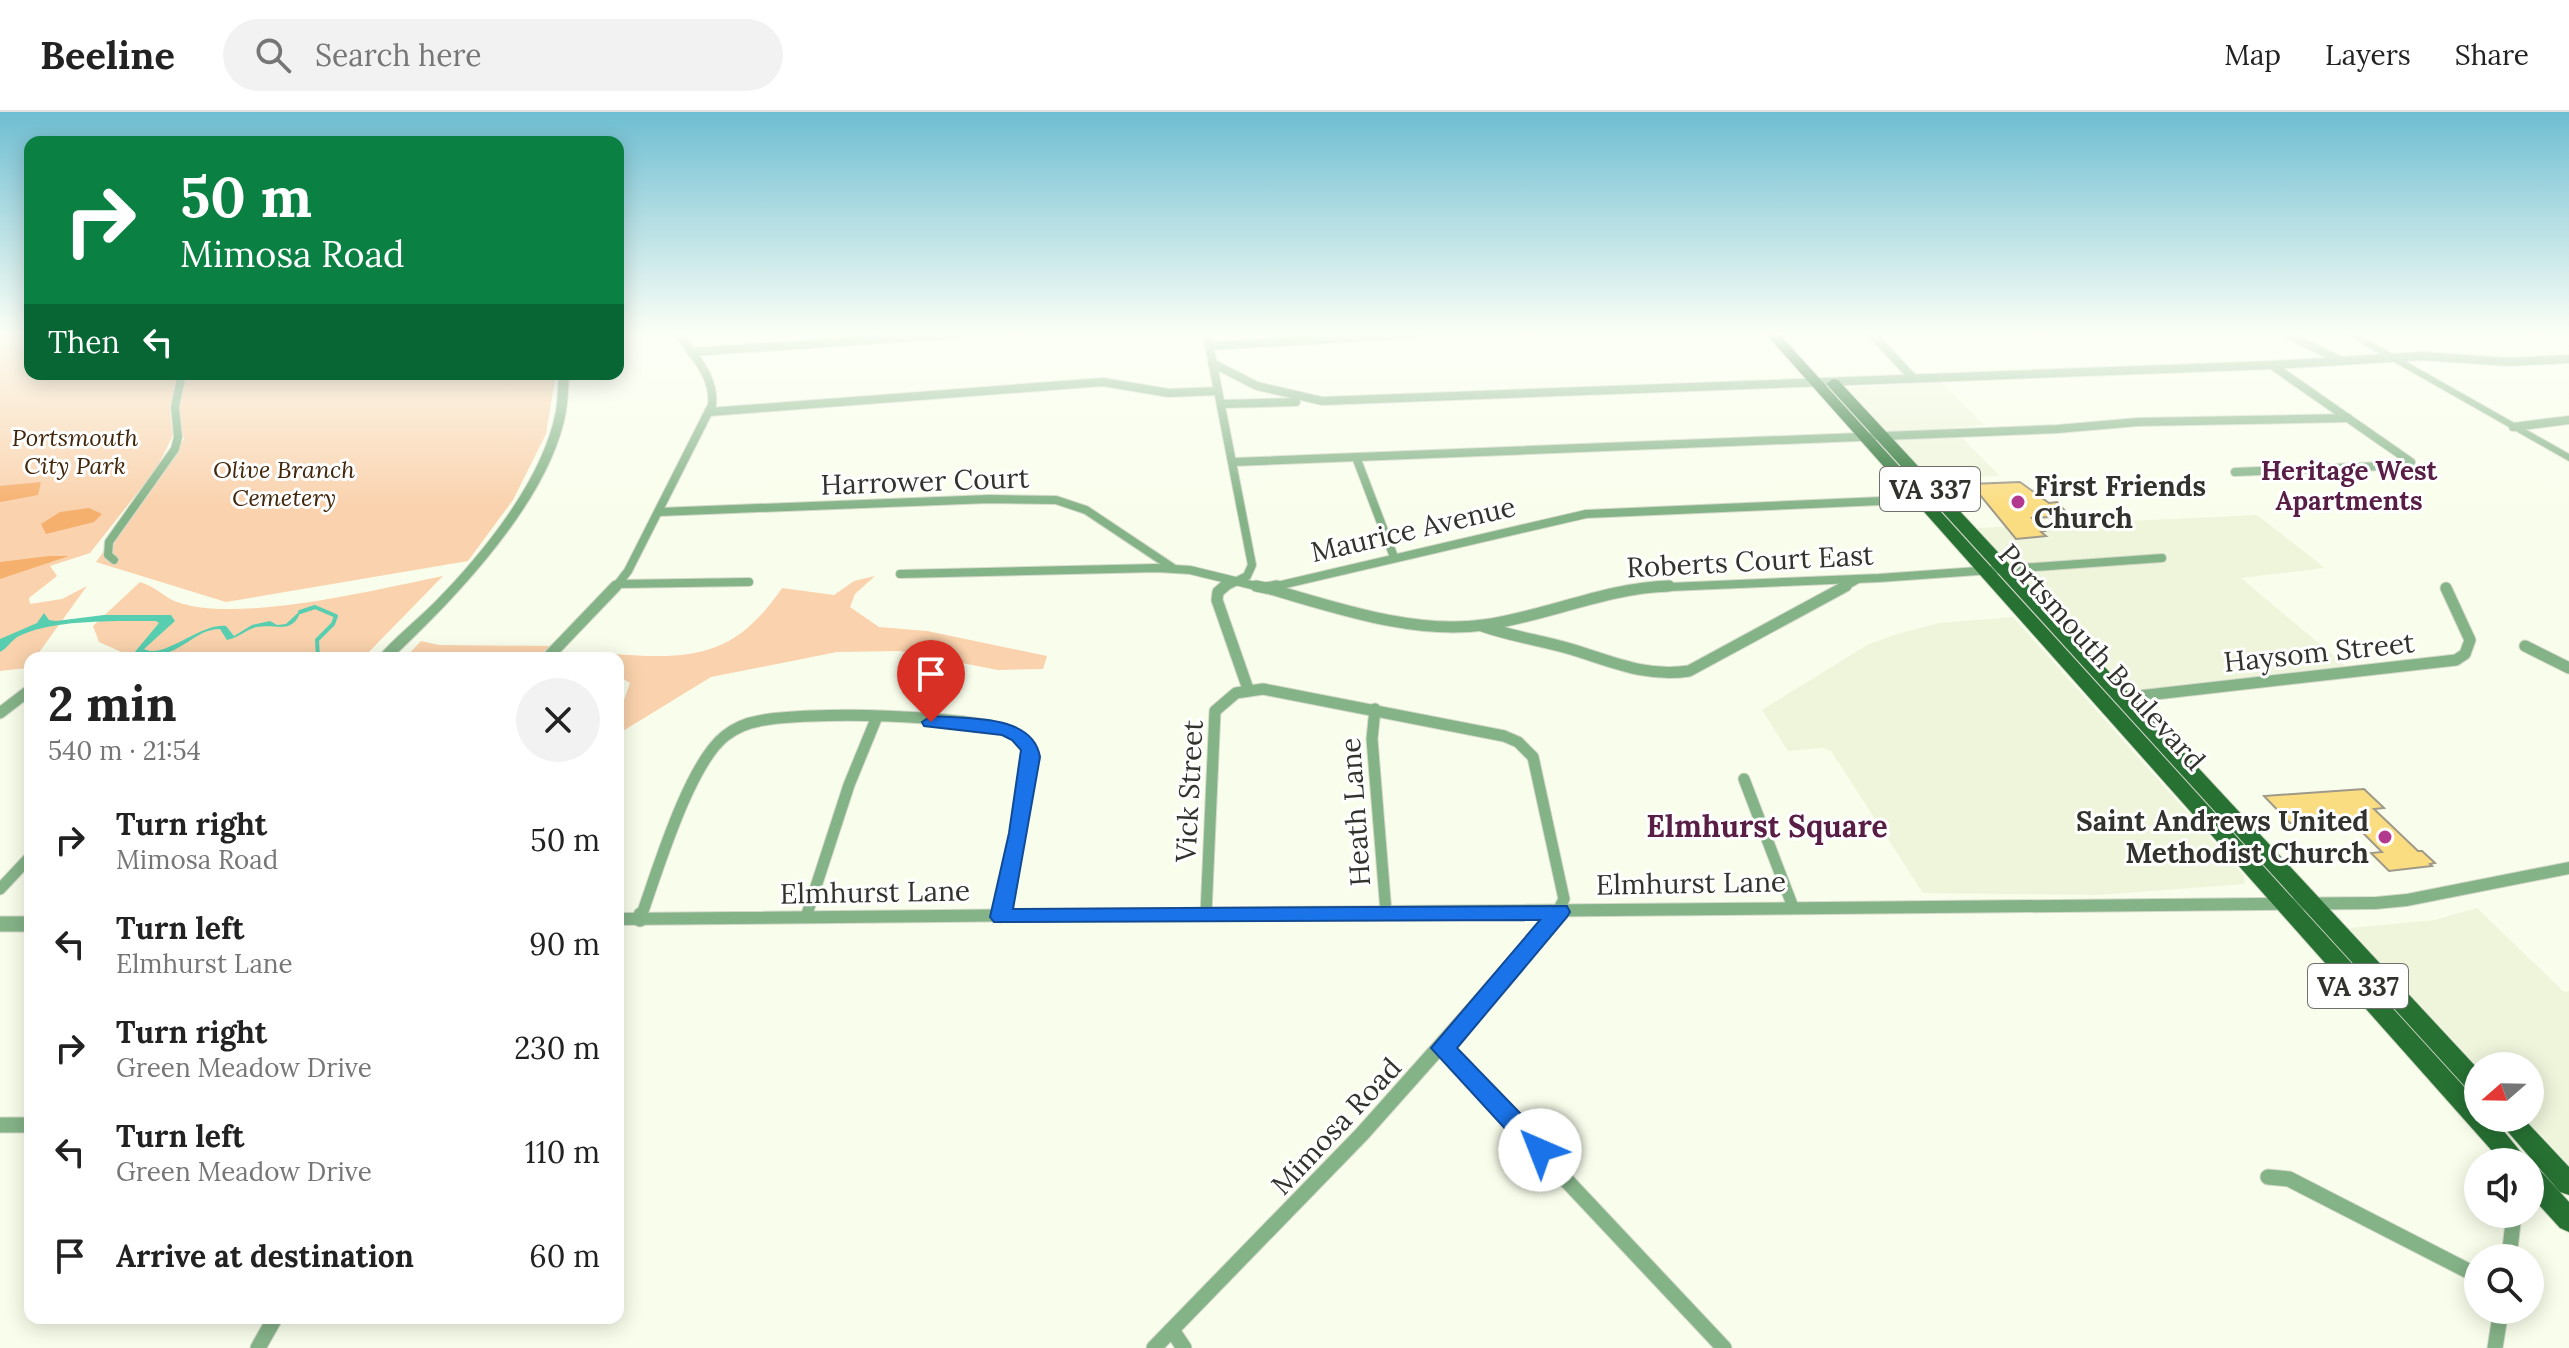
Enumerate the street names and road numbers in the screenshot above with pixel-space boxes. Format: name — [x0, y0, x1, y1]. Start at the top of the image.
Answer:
street label: Harrower Court — [820, 459, 1030, 503]
road number: VA 337 — [1880, 467, 1980, 511]
street label: Maurice Avenue — [1307, 488, 1519, 570]
street label: Portsmouth Boulevard — [1991, 536, 2213, 778]
street label: Roberts Court East — [1625, 537, 1875, 585]
street label: Haysom Street — [2222, 624, 2416, 680]
street label: Vick Street — [1167, 719, 1211, 864]
street label: Heath Lane — [1332, 736, 1378, 888]
street label: Elmhurst Lane — [1596, 863, 1786, 903]
street label: Elmhurst Lane — [780, 872, 970, 912]
road number: VA 337 — [2308, 964, 2408, 1008]
street label: Mimosa Road — [1263, 1050, 1409, 1202]

